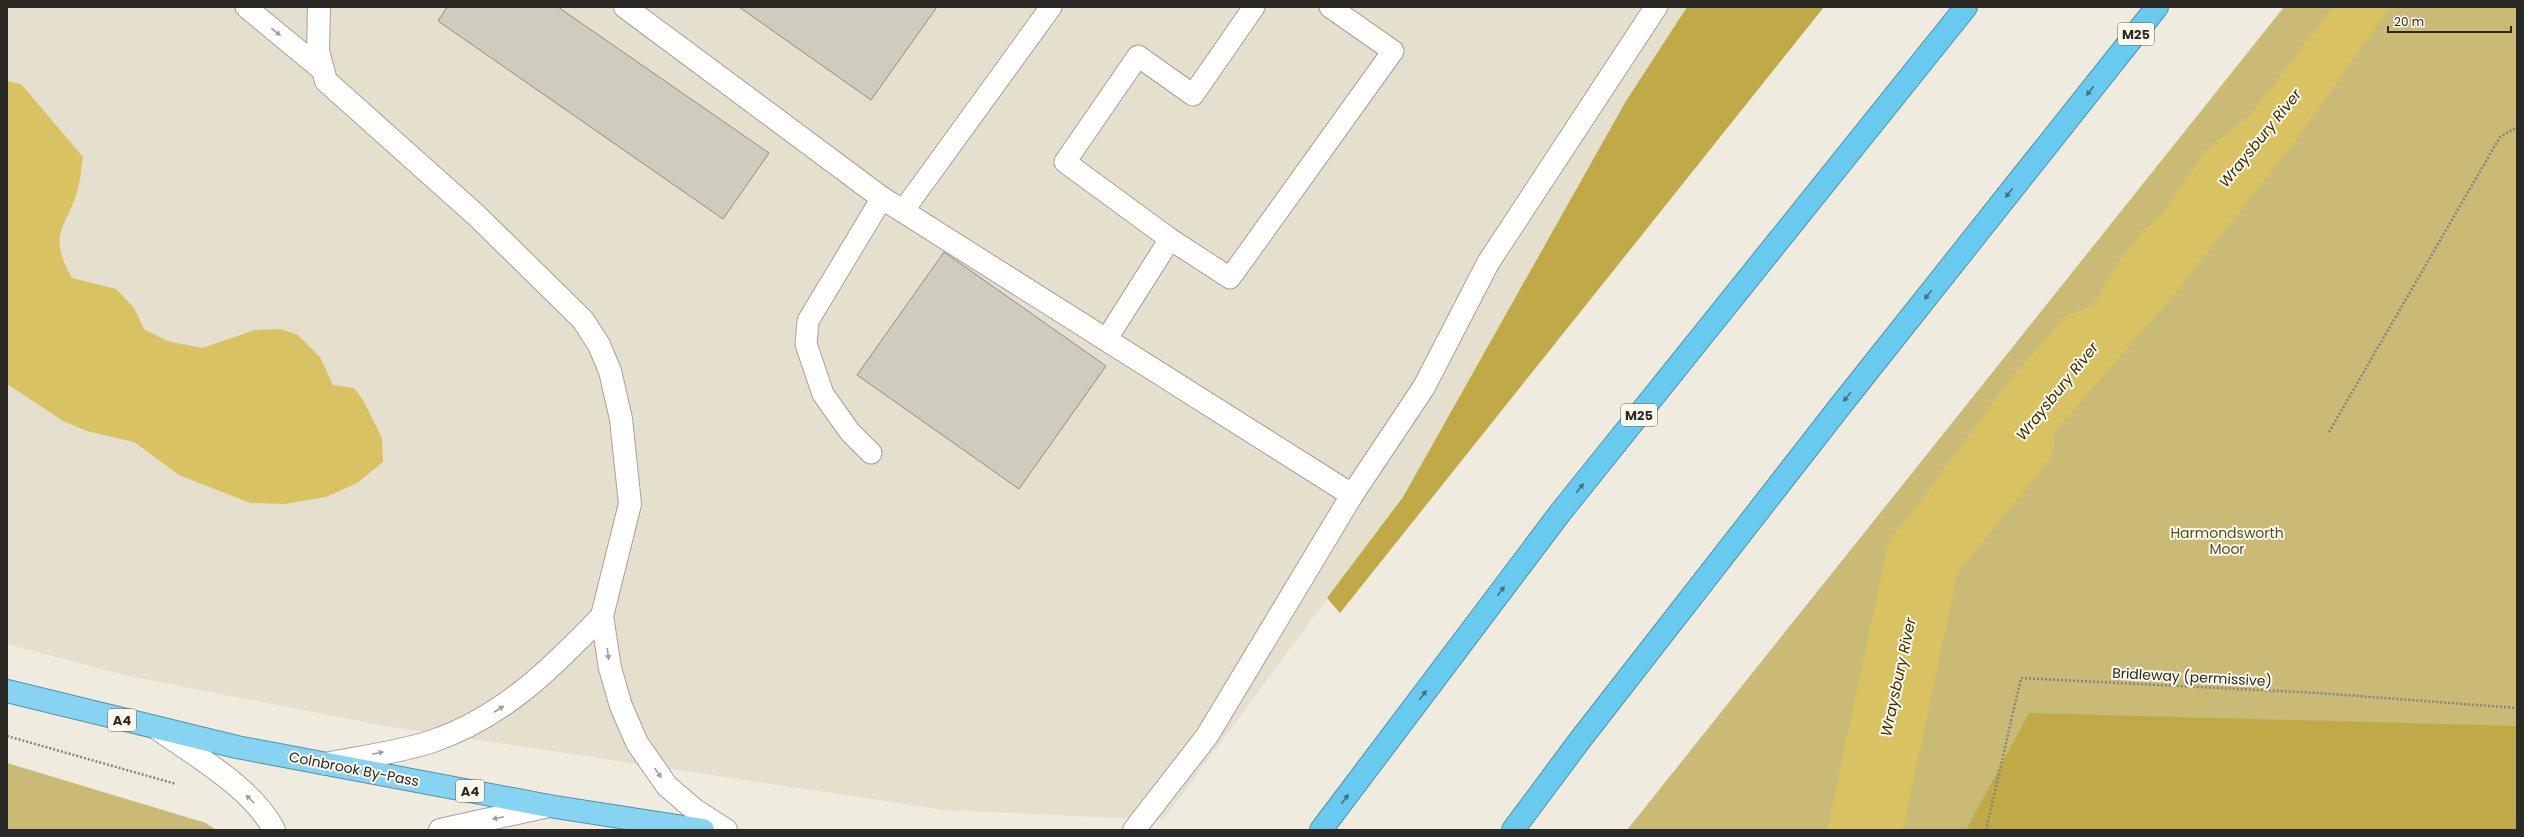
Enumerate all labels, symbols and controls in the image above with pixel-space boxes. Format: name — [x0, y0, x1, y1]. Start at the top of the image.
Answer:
scale bar — [2388, 8, 2511, 34]
text: 20 m — [2394, 13, 2424, 30]
road number: M25 — [2118, 23, 2154, 45]
one-way arrow — [270, 27, 281, 36]
water label: Wraysbury River — [2214, 84, 2306, 192]
one-way arrow — [2085, 86, 2094, 97]
one-way arrow — [2005, 187, 2013, 198]
one-way arrow — [1924, 289, 1933, 300]
water label: Wraysbury River — [2011, 337, 2103, 445]
one-way arrow — [1843, 391, 1852, 402]
road number: M25 — [1621, 404, 1657, 426]
one-way arrow — [1576, 483, 1584, 493]
park label: Harmondsworth Moor — [2170, 523, 2284, 559]
one-way arrow — [1497, 586, 1505, 597]
water label: Wraysbury River — [1875, 615, 1921, 738]
one-way arrow — [605, 648, 611, 660]
street label: Bridleway (permissive) — [2112, 663, 2272, 691]
one-way arrow — [1419, 690, 1427, 700]
one-way arrow — [494, 705, 505, 713]
road number: A4 — [108, 709, 136, 731]
street label: Colnbrook By-Pass — [287, 747, 421, 791]
one-way arrow — [372, 749, 384, 755]
one-way arrow — [654, 767, 662, 778]
road number: A4 — [456, 780, 484, 802]
one-way arrow — [1340, 793, 1349, 804]
one-way arrow — [245, 795, 254, 804]
one-way arrow — [491, 815, 504, 821]

